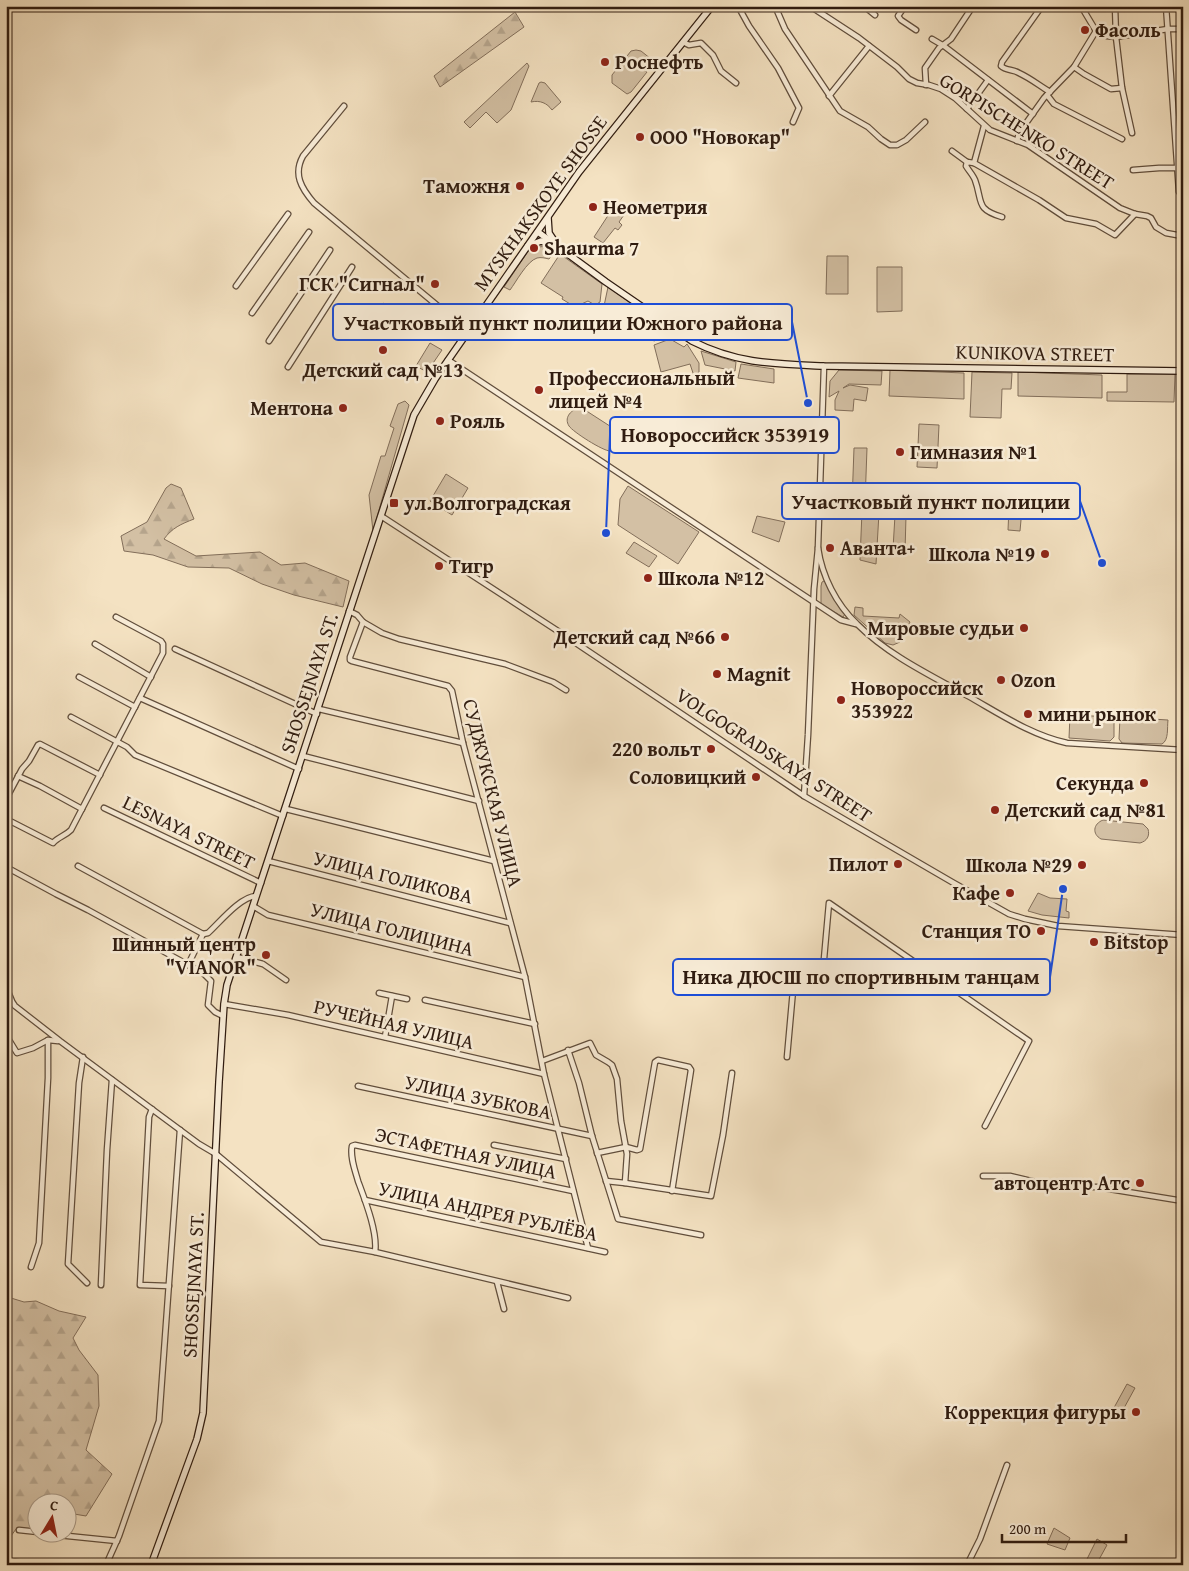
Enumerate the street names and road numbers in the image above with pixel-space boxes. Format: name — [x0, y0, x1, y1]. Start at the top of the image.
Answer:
street label: GORPISCHENKO STREET — [934, 65, 1120, 196]
street label: MYSKHAKSKOYE SHOSSE — [466, 109, 613, 297]
street label: KUNIKOVA STREET — [955, 337, 1115, 368]
street label: SHOSSEJNAYA ST. — [272, 609, 345, 757]
street label: VOLGOGRADSKAYA STREET — [671, 680, 878, 829]
street label: СУДЖУКСКАЯ УЛИЦА — [456, 696, 531, 890]
street label: LESNAYA STREET — [118, 787, 260, 876]
street label: УЛИЦА ГОЛИКОВА — [310, 843, 476, 910]
street label: УЛИЦА ГОЛИЦИНА — [307, 894, 477, 963]
street label: РУЧЕЙНАЯ УЛИЦА — [311, 991, 477, 1056]
street label: УЛИЦА ЗУБКОВА — [402, 1067, 554, 1126]
street label: ЭСТАФЕТНАЯ УЛИЦА — [373, 1119, 560, 1186]
street label: УЛИЦА АНДРЕЯ РУБЛЁВА — [376, 1173, 600, 1248]
street label: SHOSSEJNAYA ST. — [174, 1211, 211, 1359]

